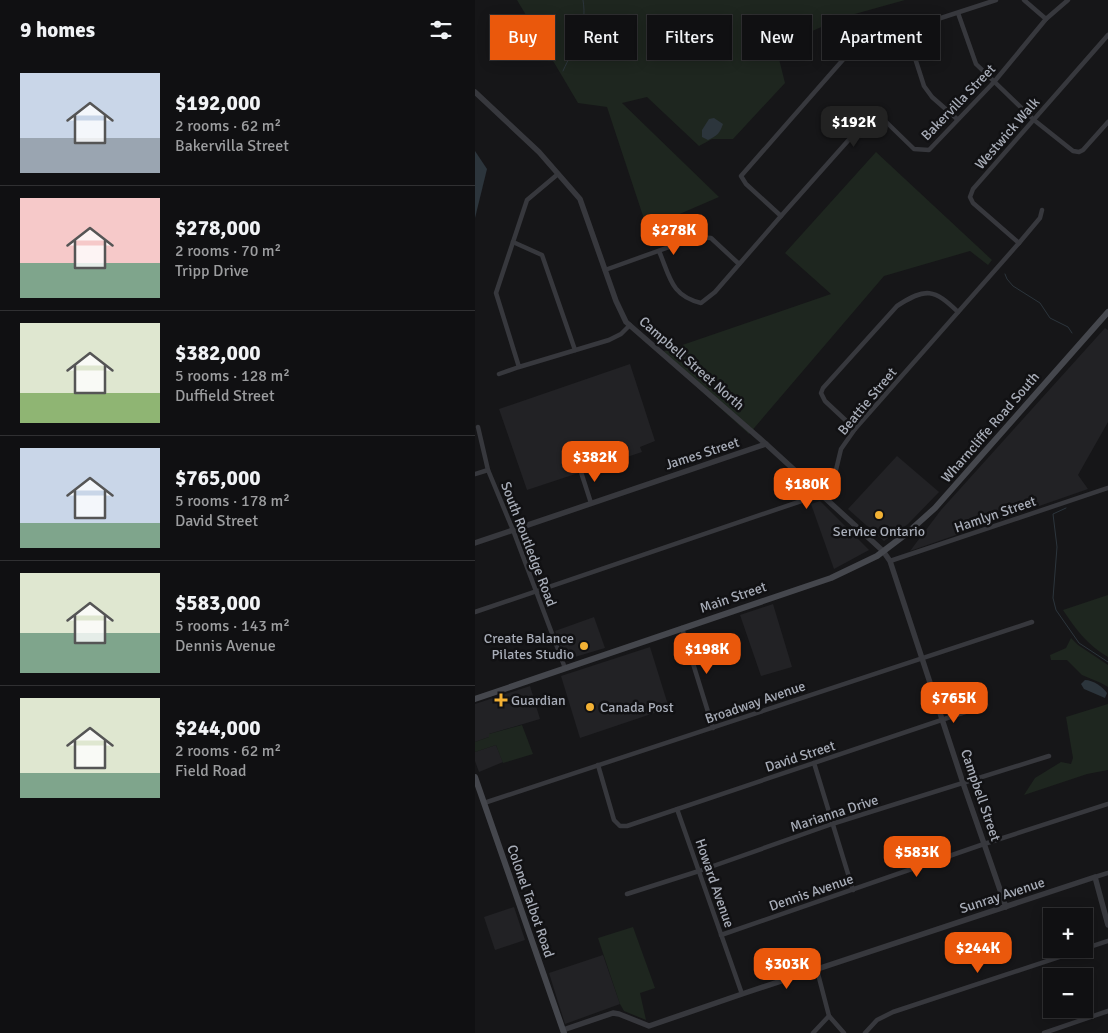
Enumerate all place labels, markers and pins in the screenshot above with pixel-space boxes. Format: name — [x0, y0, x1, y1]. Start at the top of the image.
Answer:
pin: $192K — [819, 106, 889, 148]
pin: $278K — [639, 214, 709, 256]
pin: $382K — [560, 440, 630, 483]
pin: $180K — [772, 468, 842, 510]
marker: Service Ontario — [873, 509, 885, 521]
place label: Service Ontario — [833, 523, 925, 540]
place label: Create Balance Pilates Studio — [484, 630, 574, 663]
pin: $198K — [672, 632, 742, 675]
marker: Create Balance Pilates Studio — [578, 640, 590, 652]
pin: $765K — [919, 682, 989, 724]
place label: Guardian — [511, 692, 566, 709]
marker: Guardian — [495, 694, 507, 706]
place label: Canada Post — [600, 699, 674, 716]
marker: Canada Post — [584, 701, 596, 713]
pin: $583K — [882, 836, 952, 878]
pin: $244K — [943, 932, 1013, 974]
pin: $303K — [752, 948, 822, 990]

